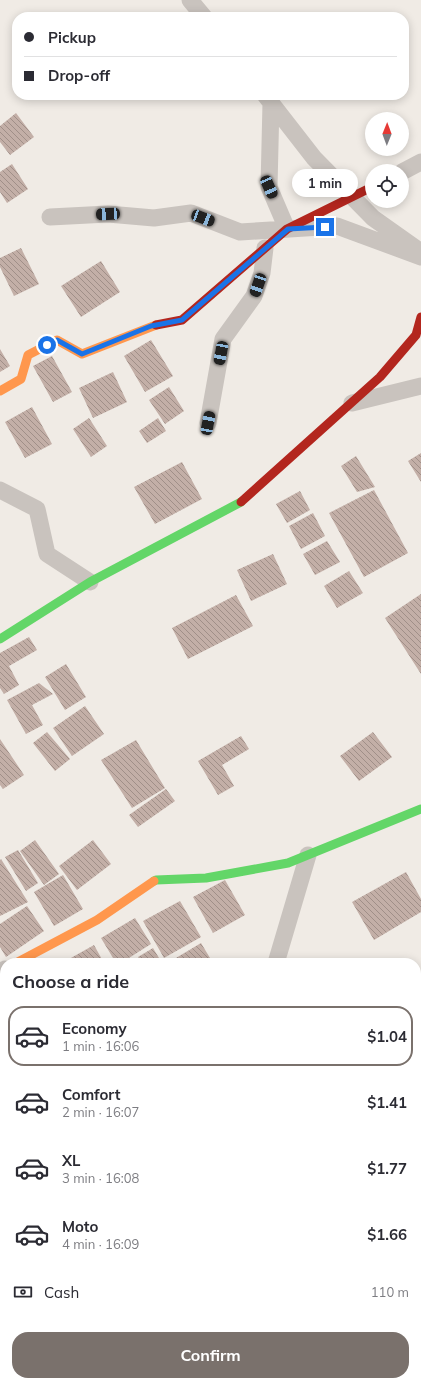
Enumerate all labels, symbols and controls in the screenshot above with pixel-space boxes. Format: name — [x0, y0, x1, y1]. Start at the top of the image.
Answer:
text: Pickup — [48, 28, 96, 47]
text: Drop-off — [48, 66, 110, 85]
north arrow — [365, 112, 409, 156]
map controls — [365, 112, 409, 208]
button: locate — [365, 164, 409, 208]
callout: 1 min — [292, 169, 358, 197]
car — [259, 174, 279, 200]
text: 1 min — [308, 175, 342, 191]
car — [96, 207, 120, 221]
car — [190, 208, 216, 228]
route end — [316, 218, 334, 236]
car — [248, 272, 268, 298]
route start — [38, 336, 56, 354]
car — [213, 340, 229, 366]
car — [200, 410, 216, 436]
text: Choose a ride — [12, 970, 129, 993]
icon: car — [14, 1018, 50, 1054]
text: Economy — [62, 1019, 127, 1038]
text: $1.04 — [367, 1027, 407, 1046]
text: 1 min · 16:06 — [62, 1038, 139, 1054]
icon: car — [14, 1084, 50, 1120]
text: Comfort — [62, 1085, 120, 1104]
text: $1.41 — [367, 1093, 407, 1112]
text: 2 min · 16:07 — [62, 1104, 139, 1120]
icon: car — [14, 1150, 50, 1186]
text: XL — [62, 1151, 80, 1170]
text: $1.77 — [367, 1159, 407, 1178]
text: 3 min · 16:08 — [62, 1170, 139, 1186]
icon: car — [14, 1216, 50, 1252]
text: Moto — [62, 1217, 98, 1236]
text: $1.66 — [367, 1225, 407, 1244]
text: 4 min · 16:09 — [62, 1236, 139, 1252]
icon: cash — [12, 1281, 34, 1303]
text: Cash — [44, 1283, 79, 1302]
text: 110 m — [371, 1284, 409, 1300]
button: Confirm — [12, 1332, 409, 1378]

